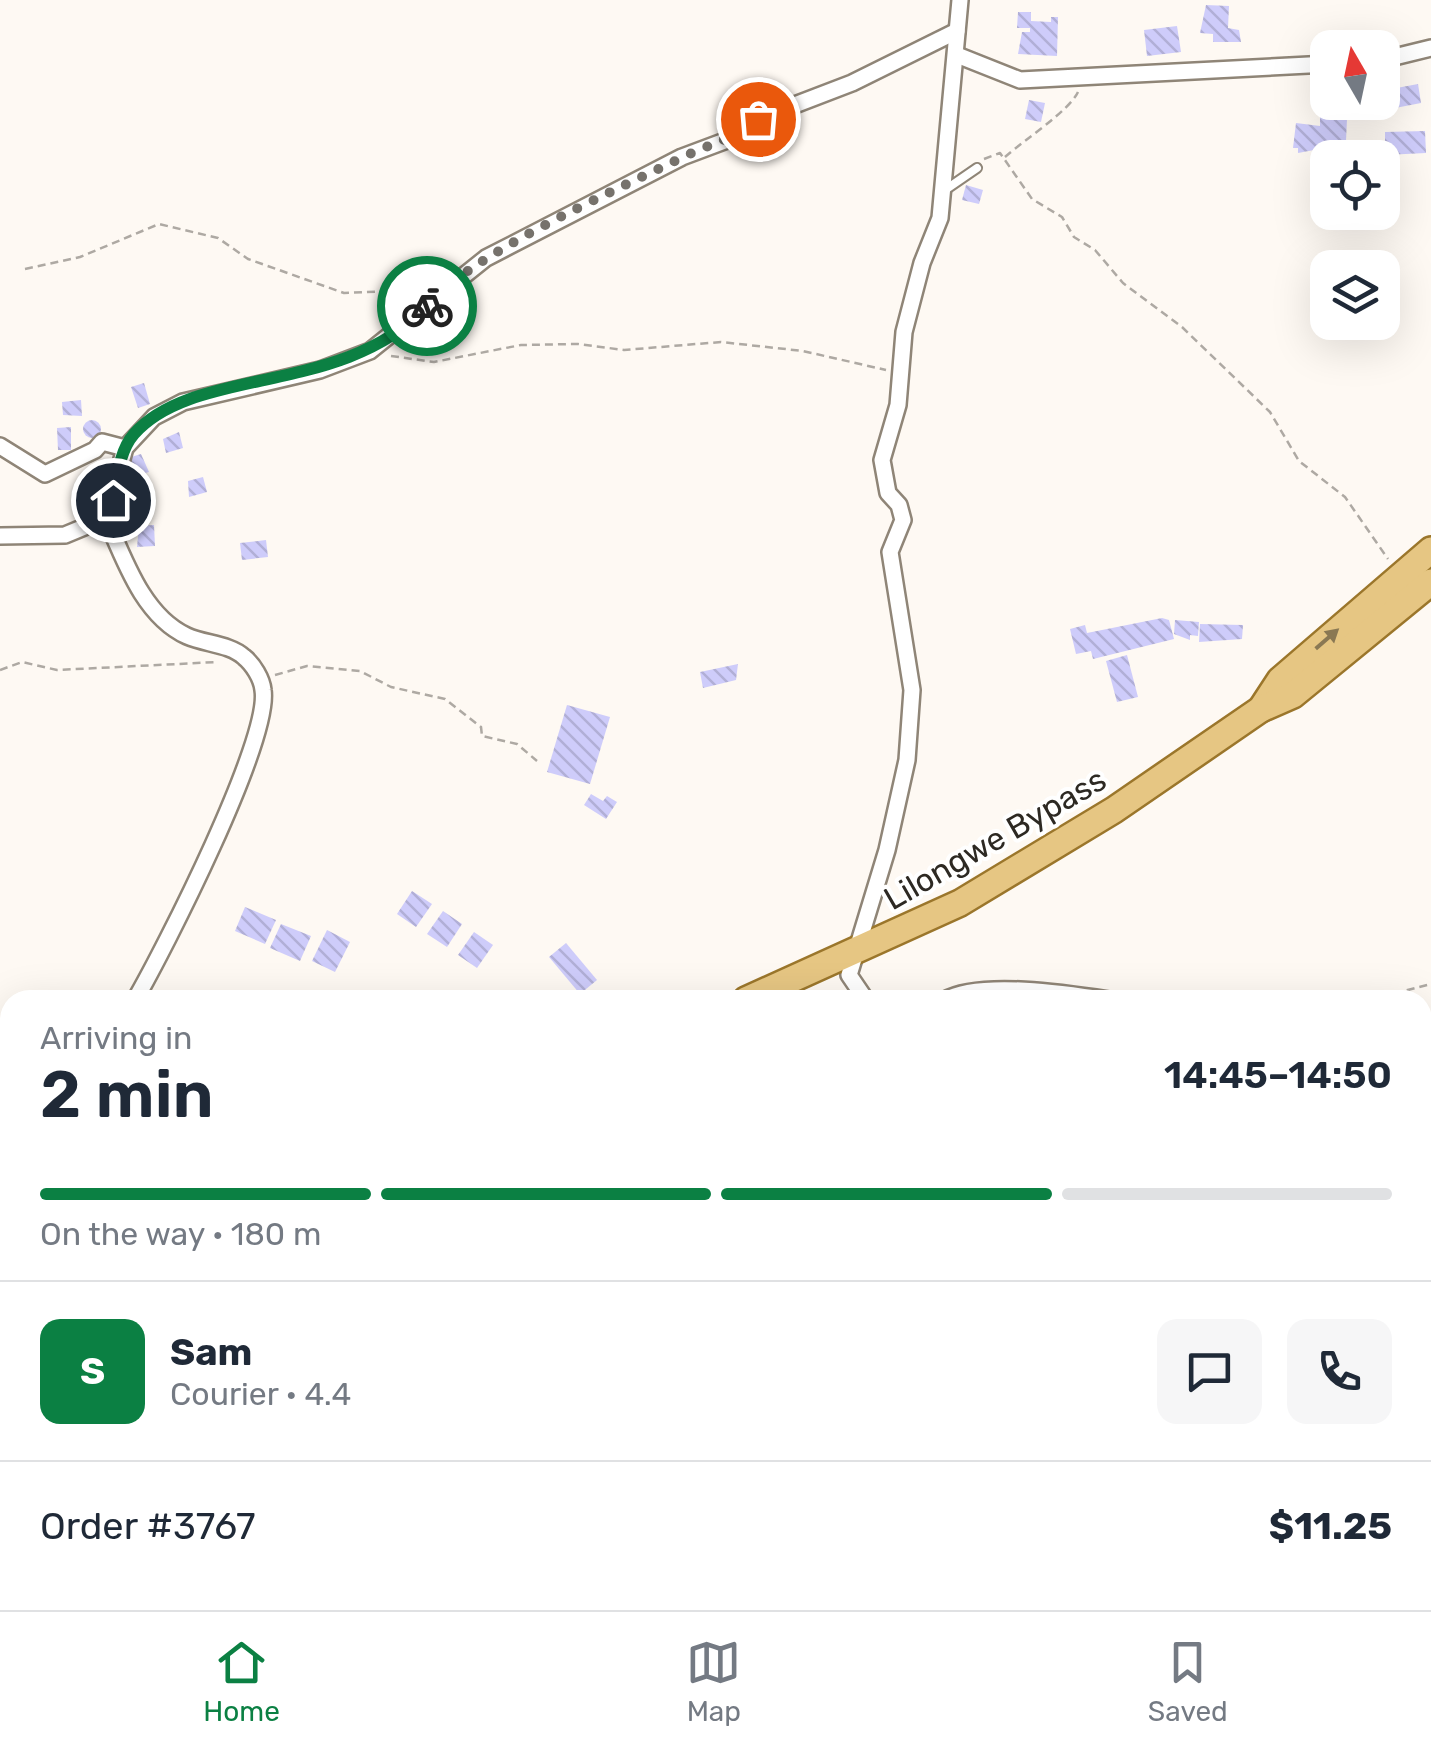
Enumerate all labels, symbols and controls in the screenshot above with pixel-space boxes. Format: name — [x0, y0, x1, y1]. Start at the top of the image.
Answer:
north arrow — [1310, 30, 1400, 120]
map controls — [1310, 30, 1400, 340]
pin — [716, 77, 801, 162]
icon: bag — [731, 92, 786, 147]
button: locate — [1310, 140, 1400, 230]
button: layers — [1310, 250, 1400, 340]
courier — [377, 256, 477, 356]
icon: bike — [400, 279, 455, 334]
pin — [71, 458, 156, 543]
icon: home — [86, 473, 141, 528]
one-way arrow — [1315, 629, 1340, 651]
street label: Lilongwe Bypass — [877, 760, 1113, 918]
text: Arriving in — [40, 1019, 192, 1057]
text: 14:45–14:50 — [1164, 1052, 1392, 1098]
text: 2 min — [40, 1056, 214, 1133]
text: On the way · 180 m — [40, 1215, 321, 1253]
button: chat — [1157, 1319, 1262, 1424]
button: phone — [1287, 1319, 1392, 1424]
text: Sam — [170, 1329, 252, 1375]
text: S — [80, 1348, 105, 1394]
text: Courier · 4.4 — [170, 1375, 351, 1413]
text: Order #3767 — [40, 1503, 255, 1549]
text: $11.25 — [1269, 1503, 1392, 1549]
tab: Home — [203, 1635, 280, 1728]
tab: Map — [686, 1635, 741, 1728]
tab: Saved — [1148, 1635, 1228, 1728]

